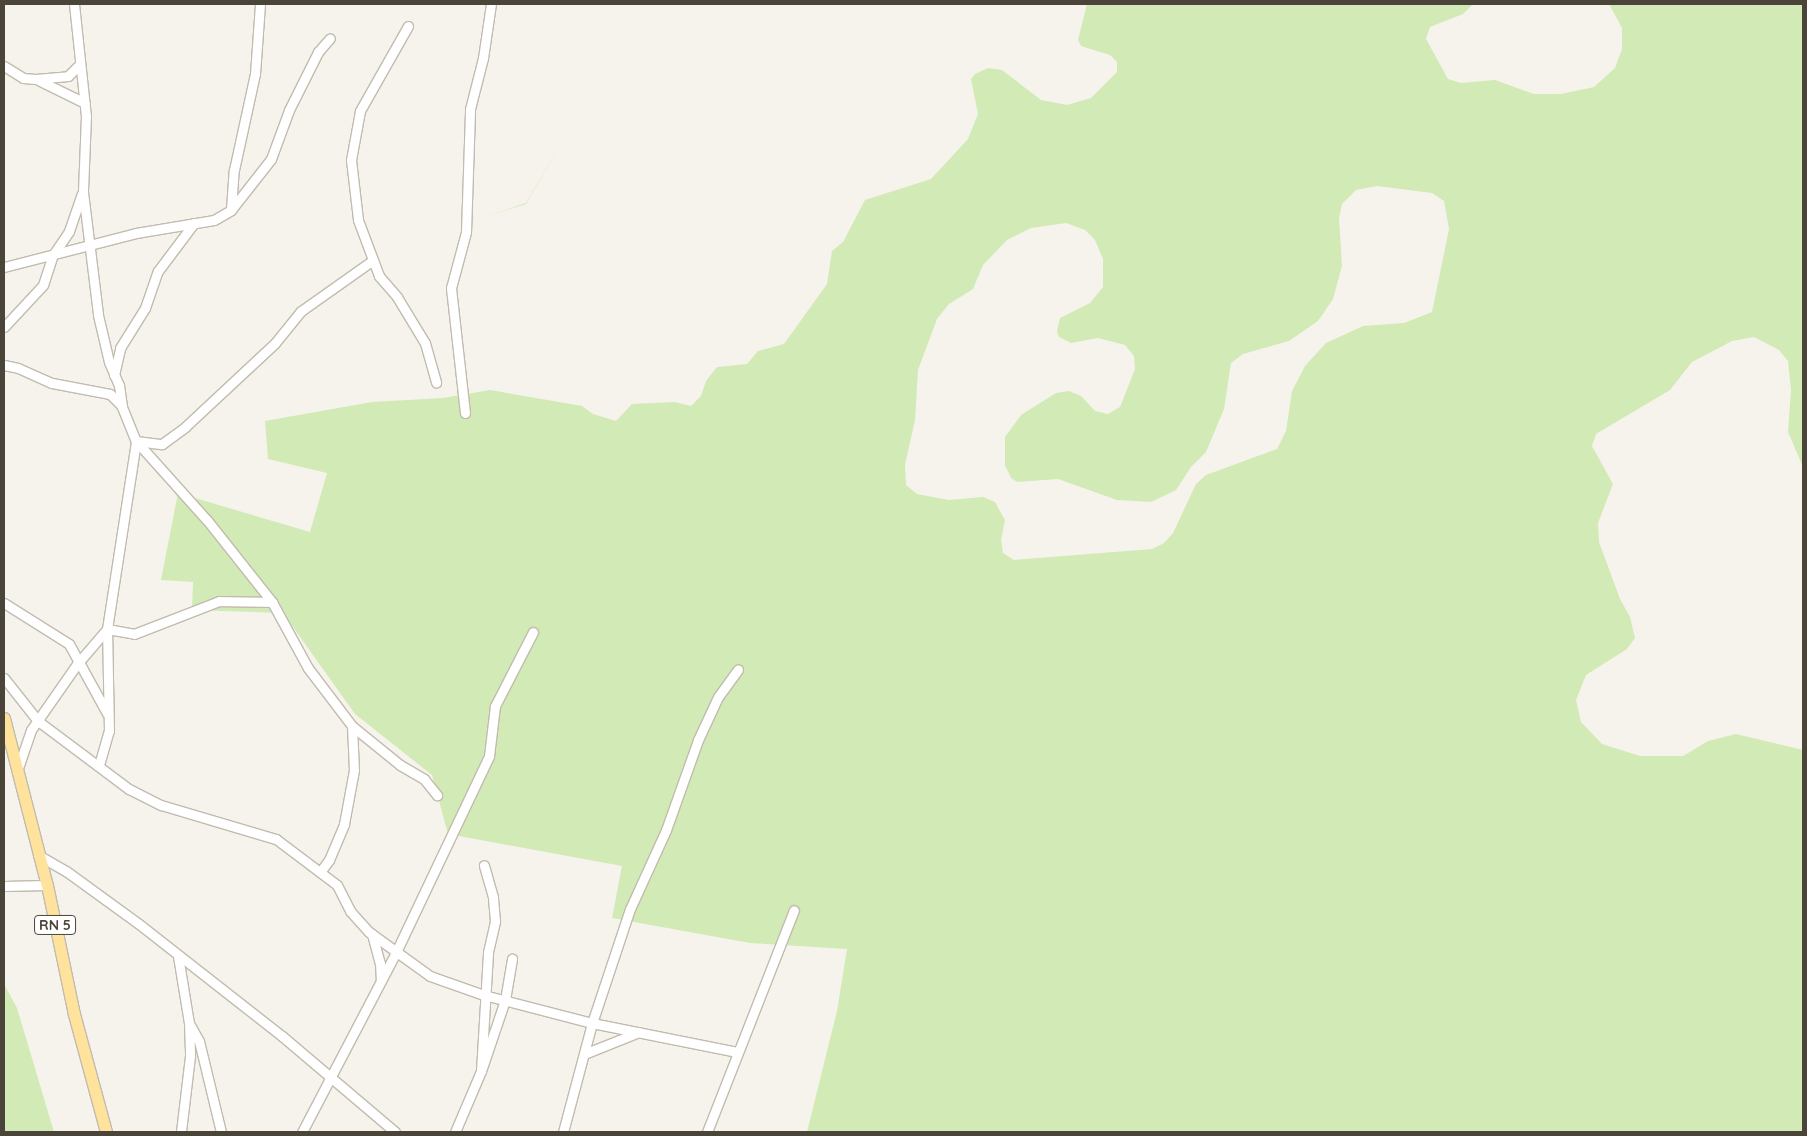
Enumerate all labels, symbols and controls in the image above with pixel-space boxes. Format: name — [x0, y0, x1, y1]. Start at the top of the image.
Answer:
road number: RN 5 — [34, 914, 76, 936]

